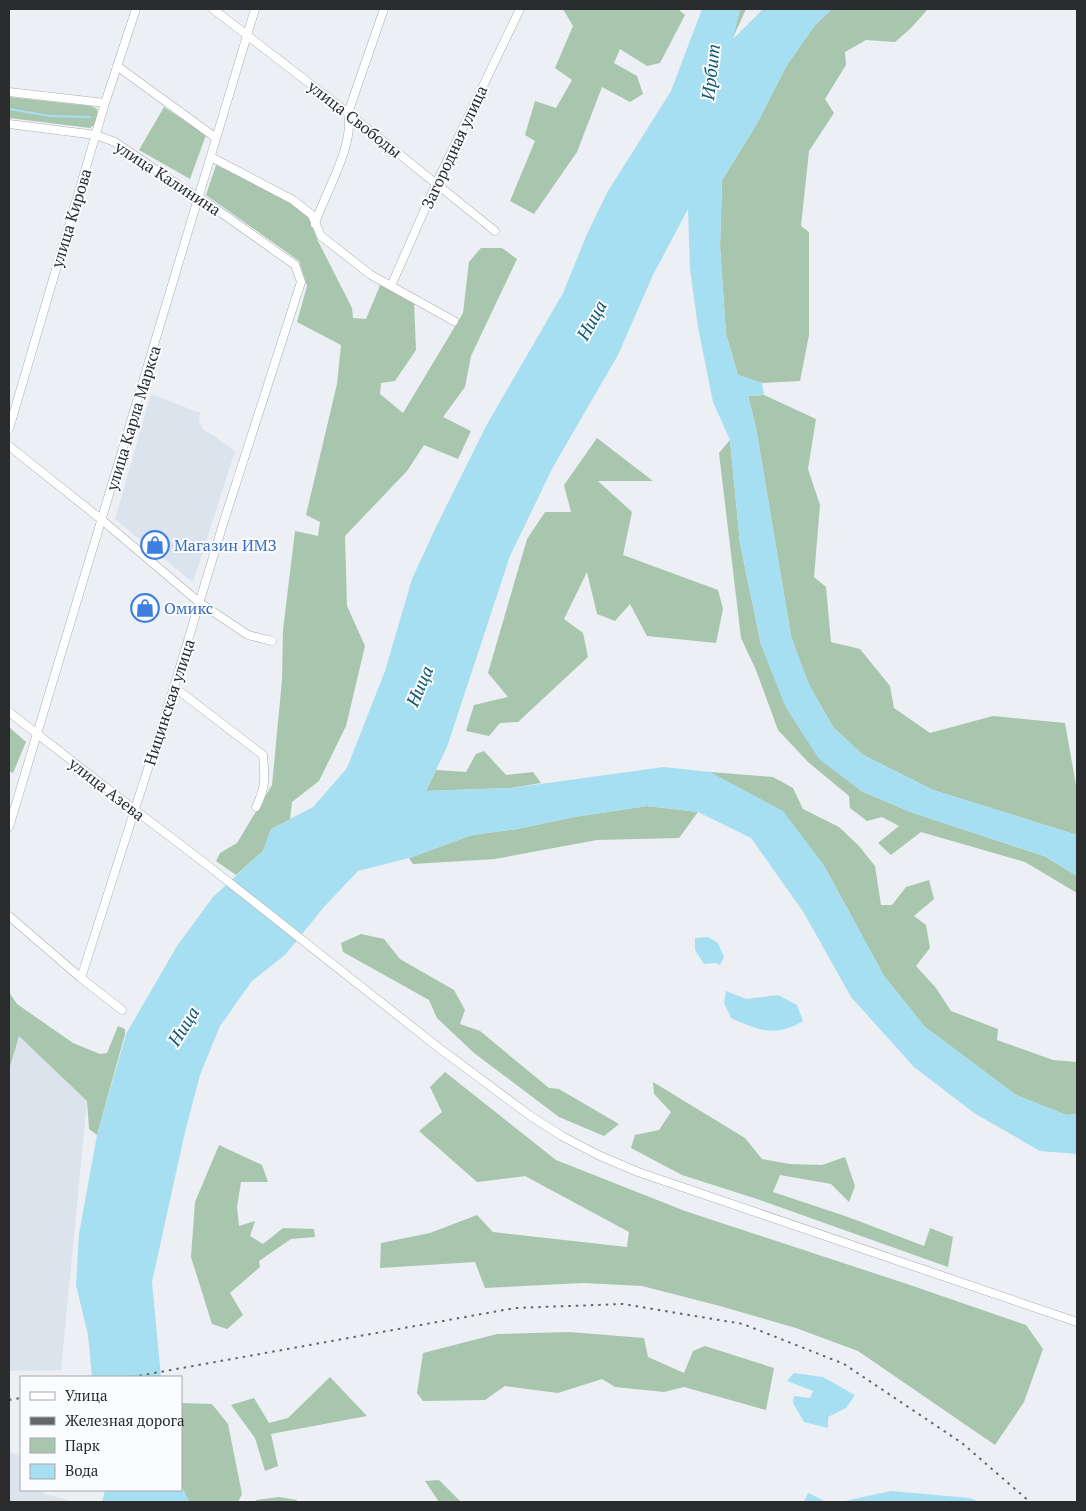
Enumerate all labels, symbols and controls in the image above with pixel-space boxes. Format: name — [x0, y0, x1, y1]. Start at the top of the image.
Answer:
water label: Ирбит — [695, 43, 725, 102]
street label: улица Свободы — [303, 75, 407, 163]
street label: Загородная улица — [416, 82, 492, 212]
street label: улица Калинина — [110, 135, 225, 221]
street label: улица Кирова — [45, 166, 97, 271]
water label: Ница — [570, 296, 612, 345]
street label: улица Карла Маркса — [100, 343, 166, 494]
shop icon: Магазин ИМЗ — [140, 530, 170, 560]
place label: Магазин ИМЗ — [174, 534, 277, 556]
shop icon: Омикс — [130, 593, 160, 623]
place label: Омикс — [164, 597, 213, 619]
street label: Ницинская улица — [138, 636, 200, 768]
water label: Ница — [399, 662, 438, 711]
street label: улица Азева — [64, 752, 150, 826]
water label: Ница — [161, 1002, 204, 1051]
legend — [20, 1376, 182, 1491]
text: Улица — [65, 1385, 108, 1405]
text: Железная дорога — [65, 1410, 185, 1430]
text: Парк — [65, 1435, 101, 1455]
text: Вода — [65, 1460, 99, 1480]

